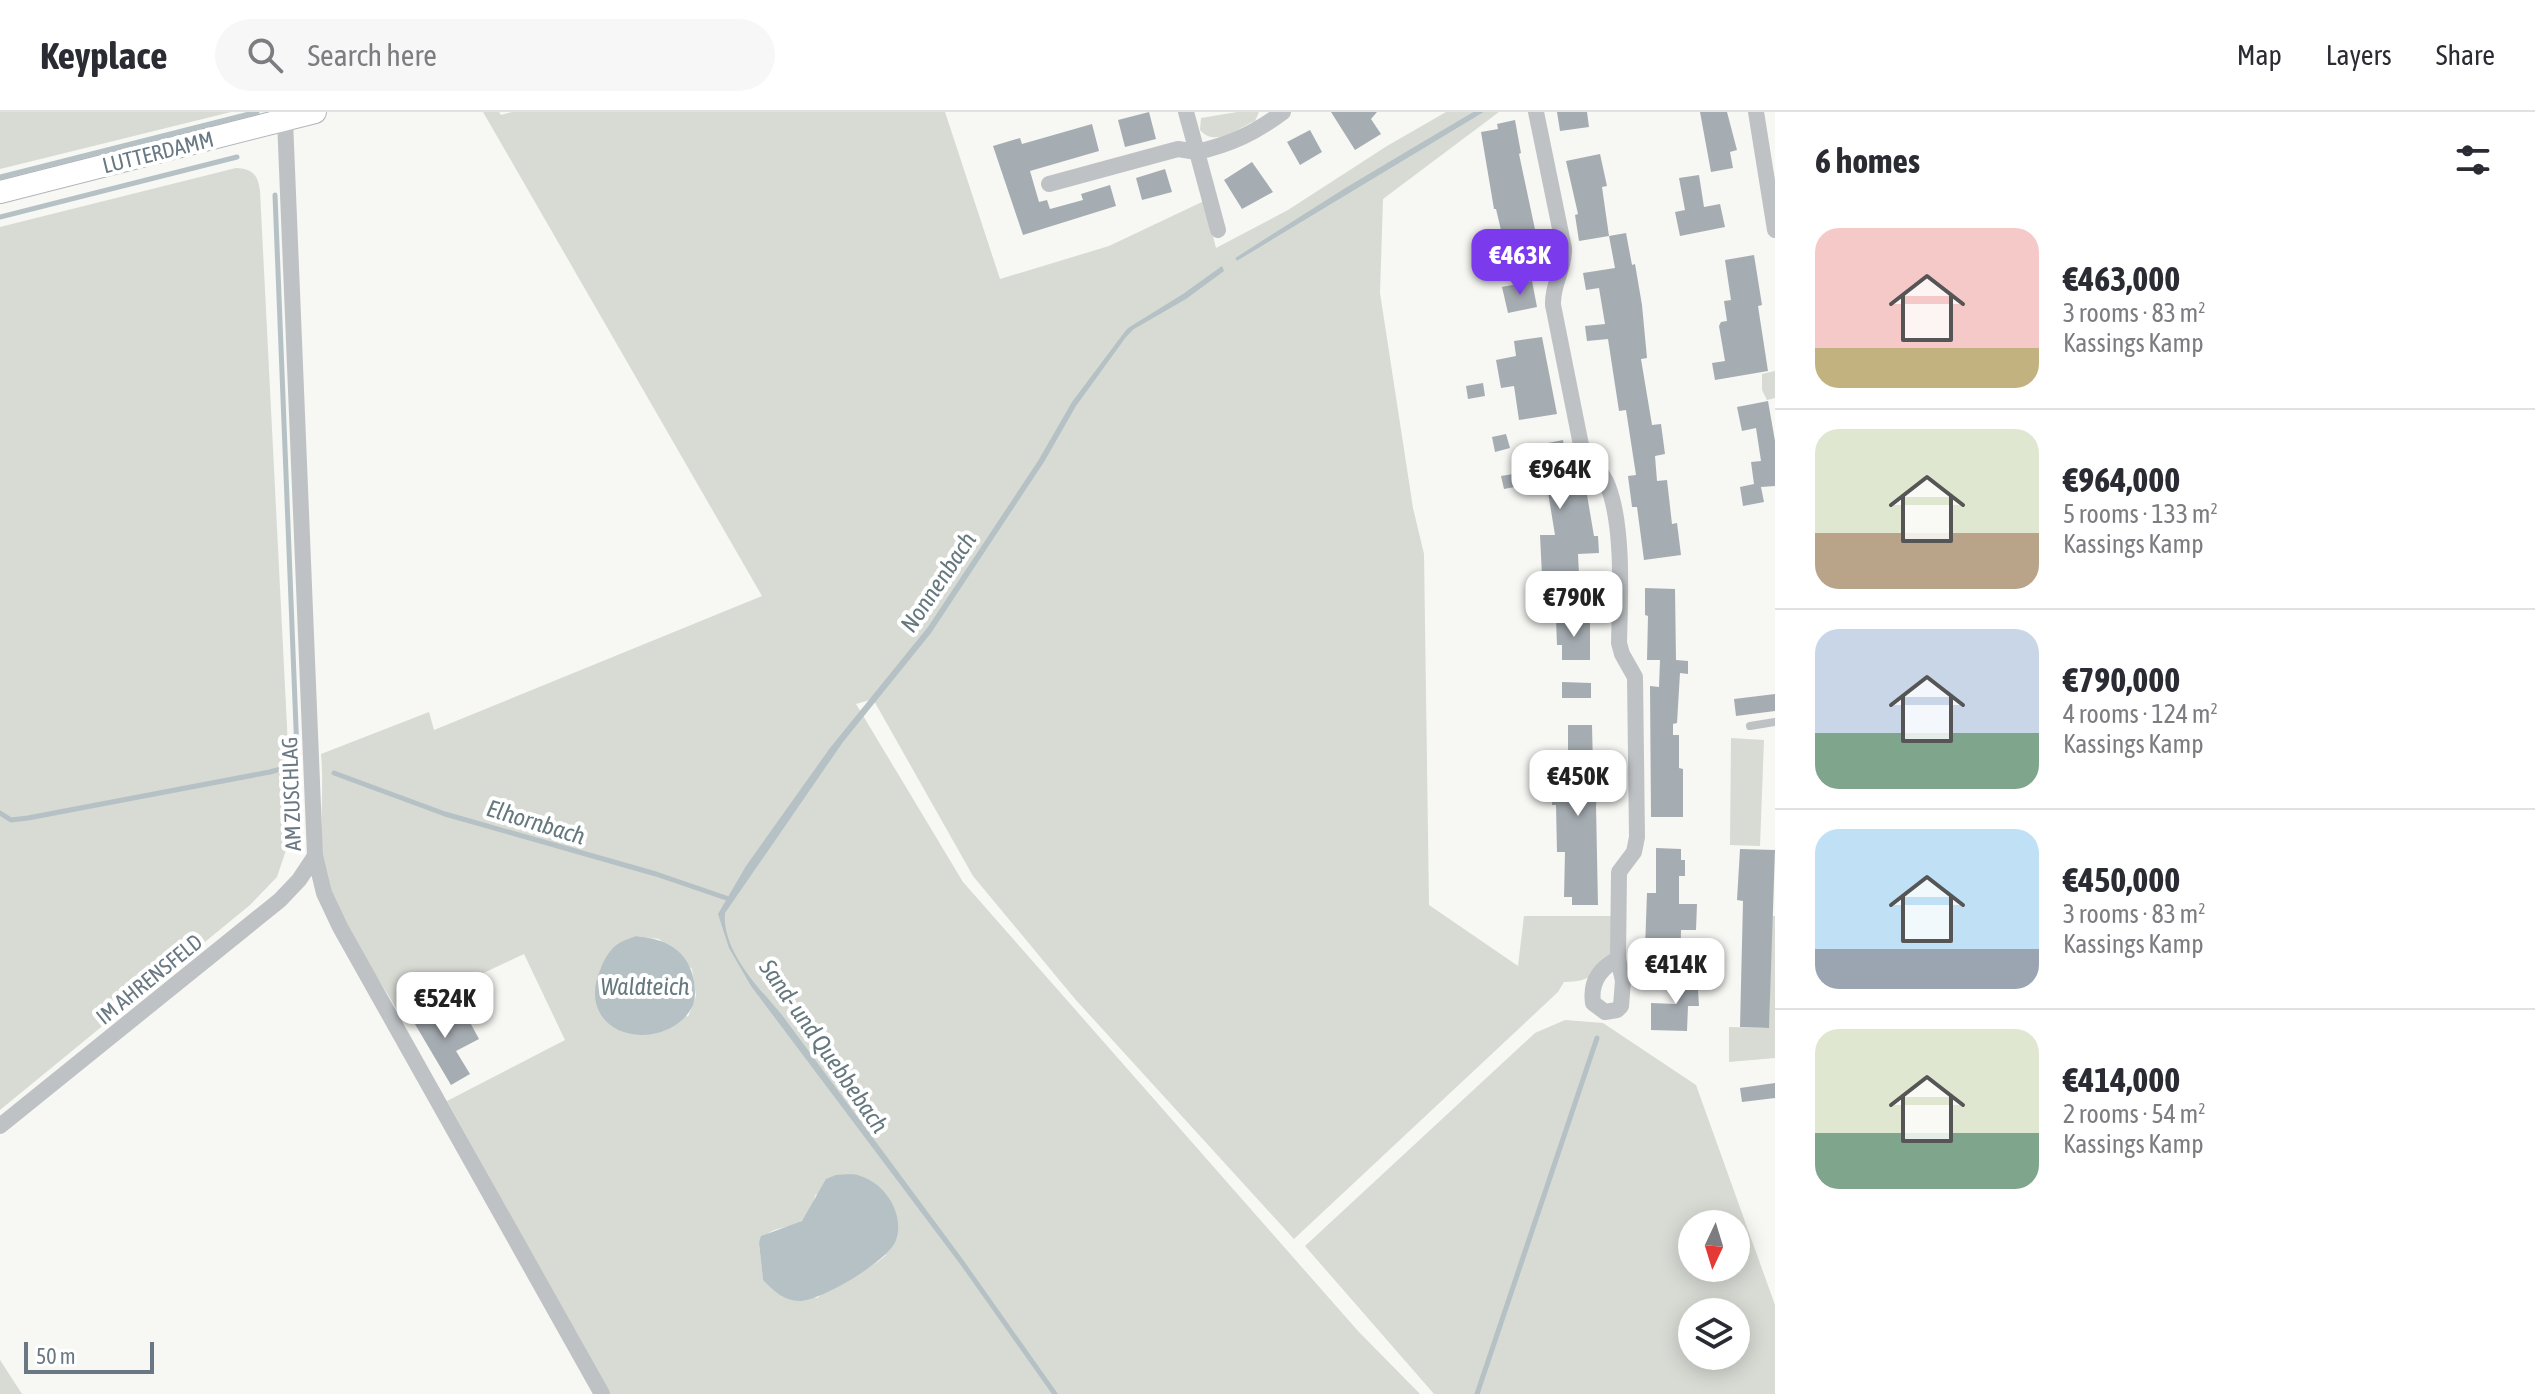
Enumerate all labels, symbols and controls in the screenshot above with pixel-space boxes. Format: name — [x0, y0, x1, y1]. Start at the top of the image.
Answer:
search box — [215, 19, 775, 91]
icon: search — [243, 33, 287, 77]
text: Keyplace — [40, 34, 167, 77]
text: Search here — [307, 38, 437, 72]
text: Map — [2237, 39, 2282, 71]
text: Layers — [2326, 39, 2392, 71]
text: Share — [2436, 39, 2495, 71]
street label: LUTTERDAMM — [100, 126, 216, 178]
icon: filters — [2451, 138, 2495, 182]
text: 6 homes — [1815, 141, 1920, 180]
pin: €463K — [1464, 229, 1576, 297]
text: €463K — [1489, 240, 1551, 270]
text: €463,000 — [2063, 259, 2180, 298]
icon: home — [1879, 260, 1975, 356]
text: 3 rooms · 83 m² — [2063, 298, 2205, 328]
text: Kassings Kamp — [2063, 328, 2204, 358]
pin: €964K — [1504, 443, 1616, 511]
text: €964K — [1529, 454, 1591, 484]
text: €964,000 — [2063, 460, 2180, 499]
icon: home — [1879, 461, 1975, 557]
text: 5 rooms · 133 m² — [2063, 499, 2218, 529]
water label: Nonnenbach — [895, 527, 981, 637]
text: Kassings Kamp — [2063, 529, 2204, 559]
pin: €790K — [1518, 571, 1630, 639]
text: €790K — [1543, 582, 1605, 612]
text: €790,000 — [2063, 660, 2180, 699]
icon: home — [1879, 661, 1975, 757]
text: 4 rooms · 124 m² — [2063, 699, 2218, 729]
text: Kassings Kamp — [2063, 729, 2204, 759]
street label: AM ZUSCHLAG — [276, 736, 306, 852]
pin: €450K — [1522, 750, 1634, 818]
text: €450K — [1547, 761, 1609, 791]
water label: Elhornbach — [484, 794, 589, 850]
text: €450,000 — [2063, 860, 2180, 899]
icon: home — [1879, 861, 1975, 957]
text: 3 rooms · 83 m² — [2063, 899, 2205, 929]
street label: IM AHRENSFELD — [91, 928, 207, 1030]
text: Kassings Kamp — [2063, 929, 2204, 959]
pin: €414K — [1620, 938, 1732, 1006]
text: €414K — [1645, 949, 1707, 979]
water label: Sand- und Quebbebach — [754, 954, 894, 1138]
pin: €524K — [389, 972, 501, 1040]
water label: Waldteich — [601, 973, 690, 1000]
text: €524K — [414, 983, 476, 1013]
text: €414,000 — [2063, 1060, 2180, 1099]
icon: home — [1879, 1061, 1975, 1157]
text: 2 rooms · 54 m² — [2063, 1099, 2205, 1129]
text: Kassings Kamp — [2063, 1129, 2204, 1159]
north arrow — [1678, 1210, 1750, 1282]
map controls — [1678, 1210, 1750, 1370]
button: layers — [1678, 1298, 1750, 1370]
scale bar — [24, 1338, 154, 1374]
text: 50 m — [36, 1343, 76, 1369]

